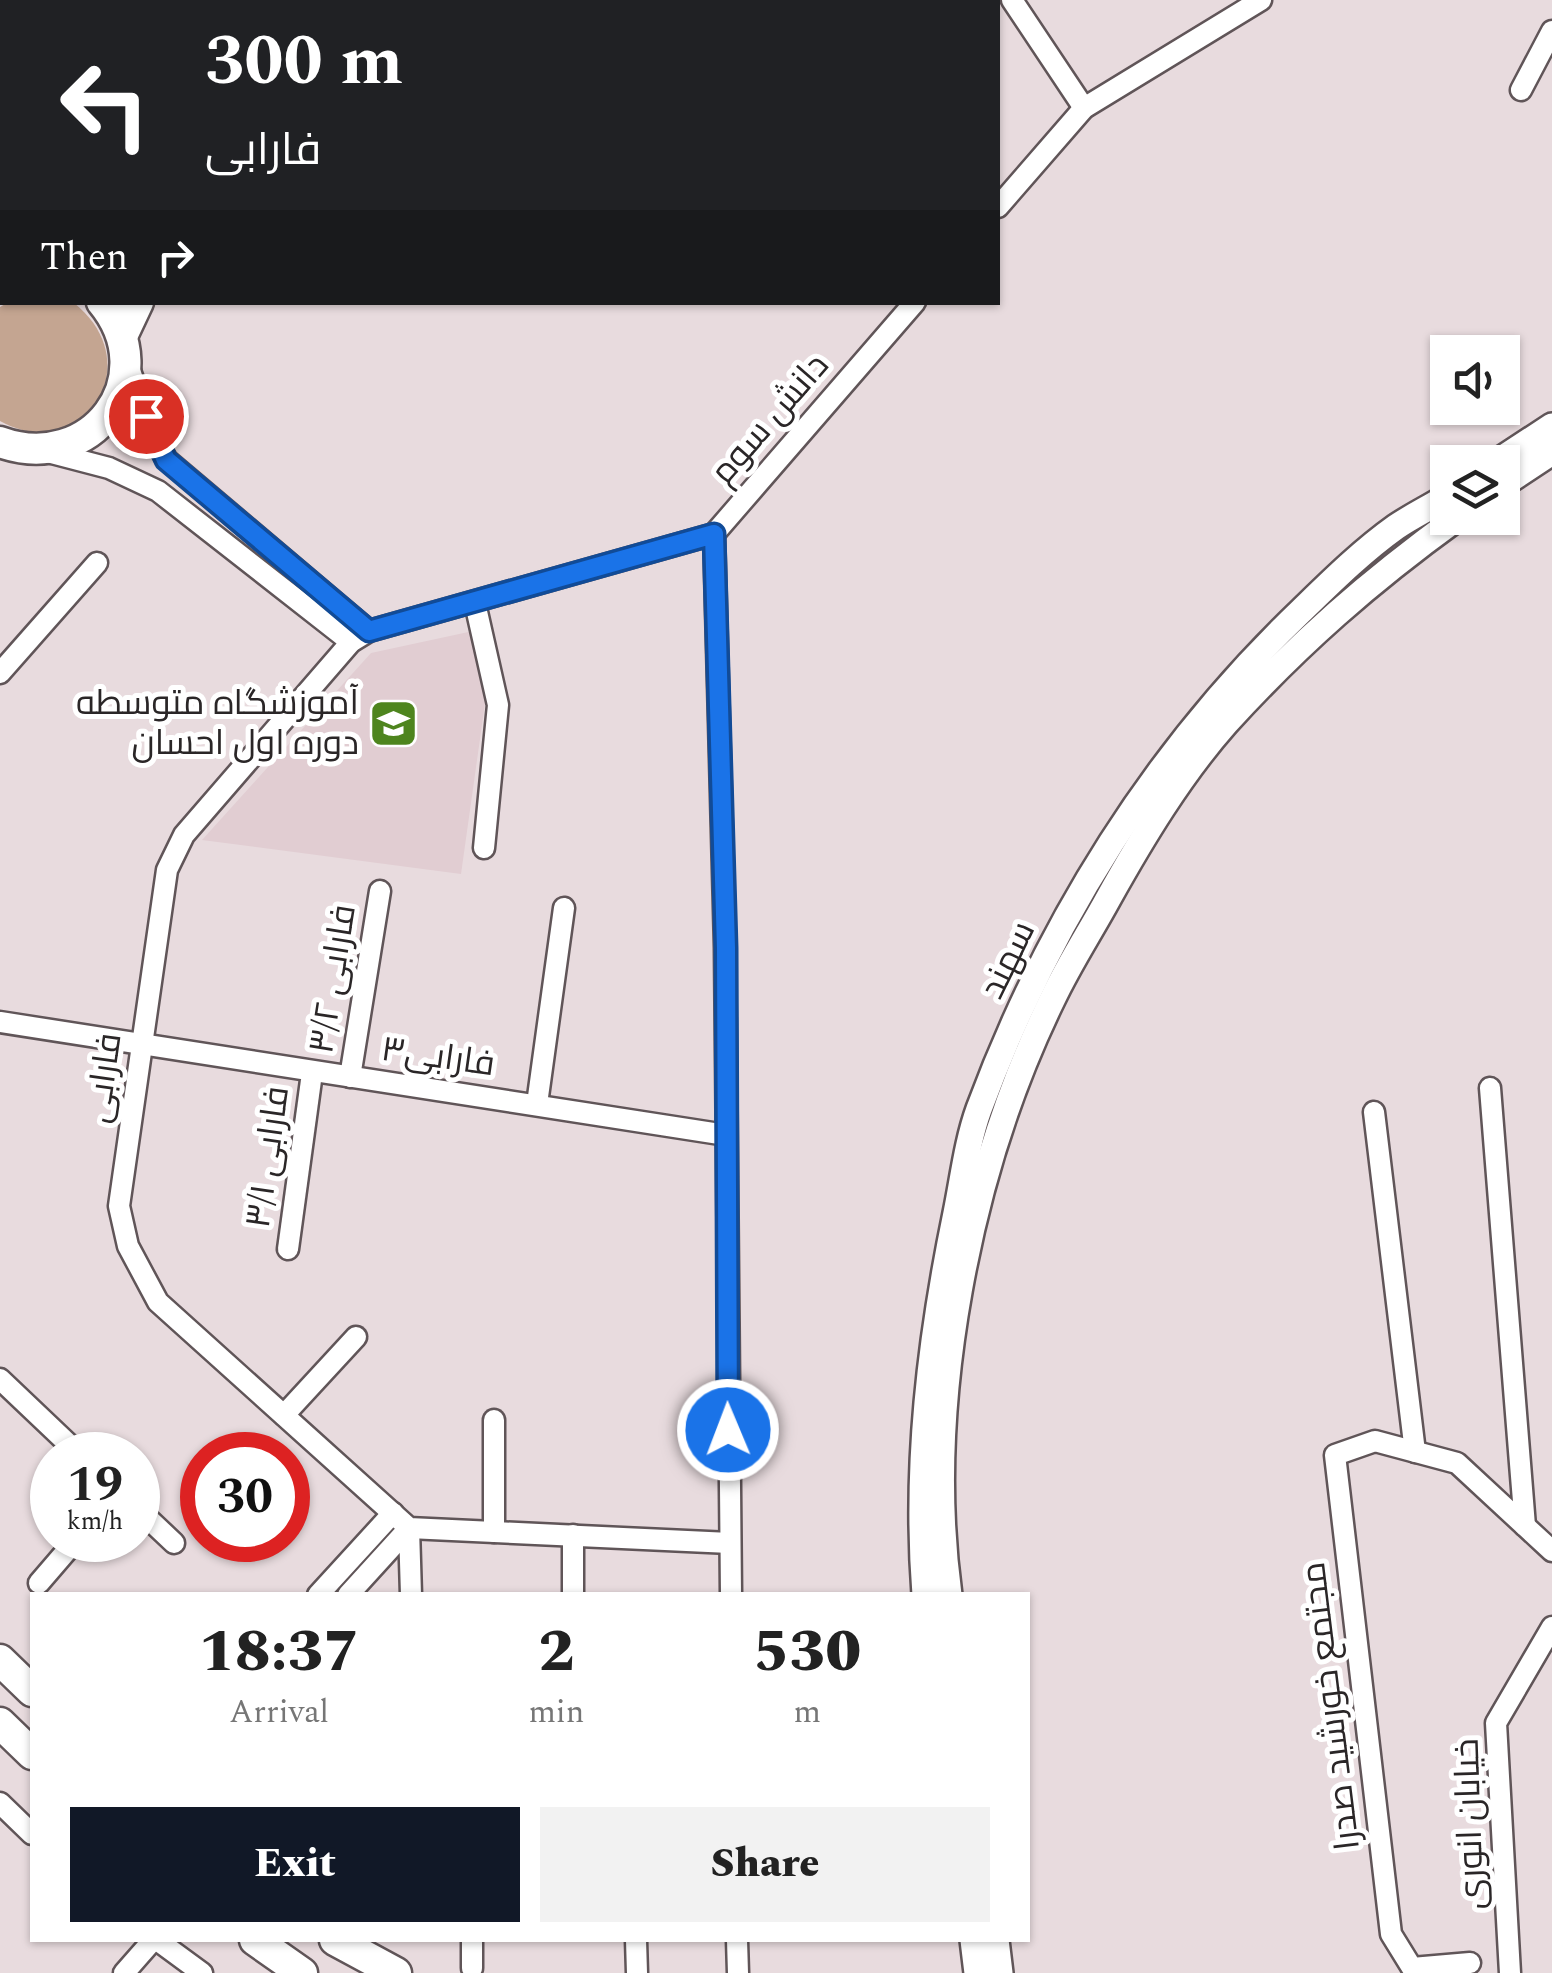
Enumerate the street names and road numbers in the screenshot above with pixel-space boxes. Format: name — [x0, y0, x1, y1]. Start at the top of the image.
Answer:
street label: دانش سوم — [698, 342, 842, 496]
street label: فارابی ۳/۲ — [295, 901, 371, 1057]
street label: سهند — [966, 912, 1050, 1008]
street label: فارابی۳ — [378, 1023, 498, 1091]
street label: فارابی — [71, 1030, 137, 1126]
street label: فارابی ۳/۱ — [232, 1083, 304, 1231]
street label: مجتمع خورشید صدرا — [1287, 1559, 1375, 1853]
street label: خیابان انوری — [1441, 1737, 1499, 1911]

